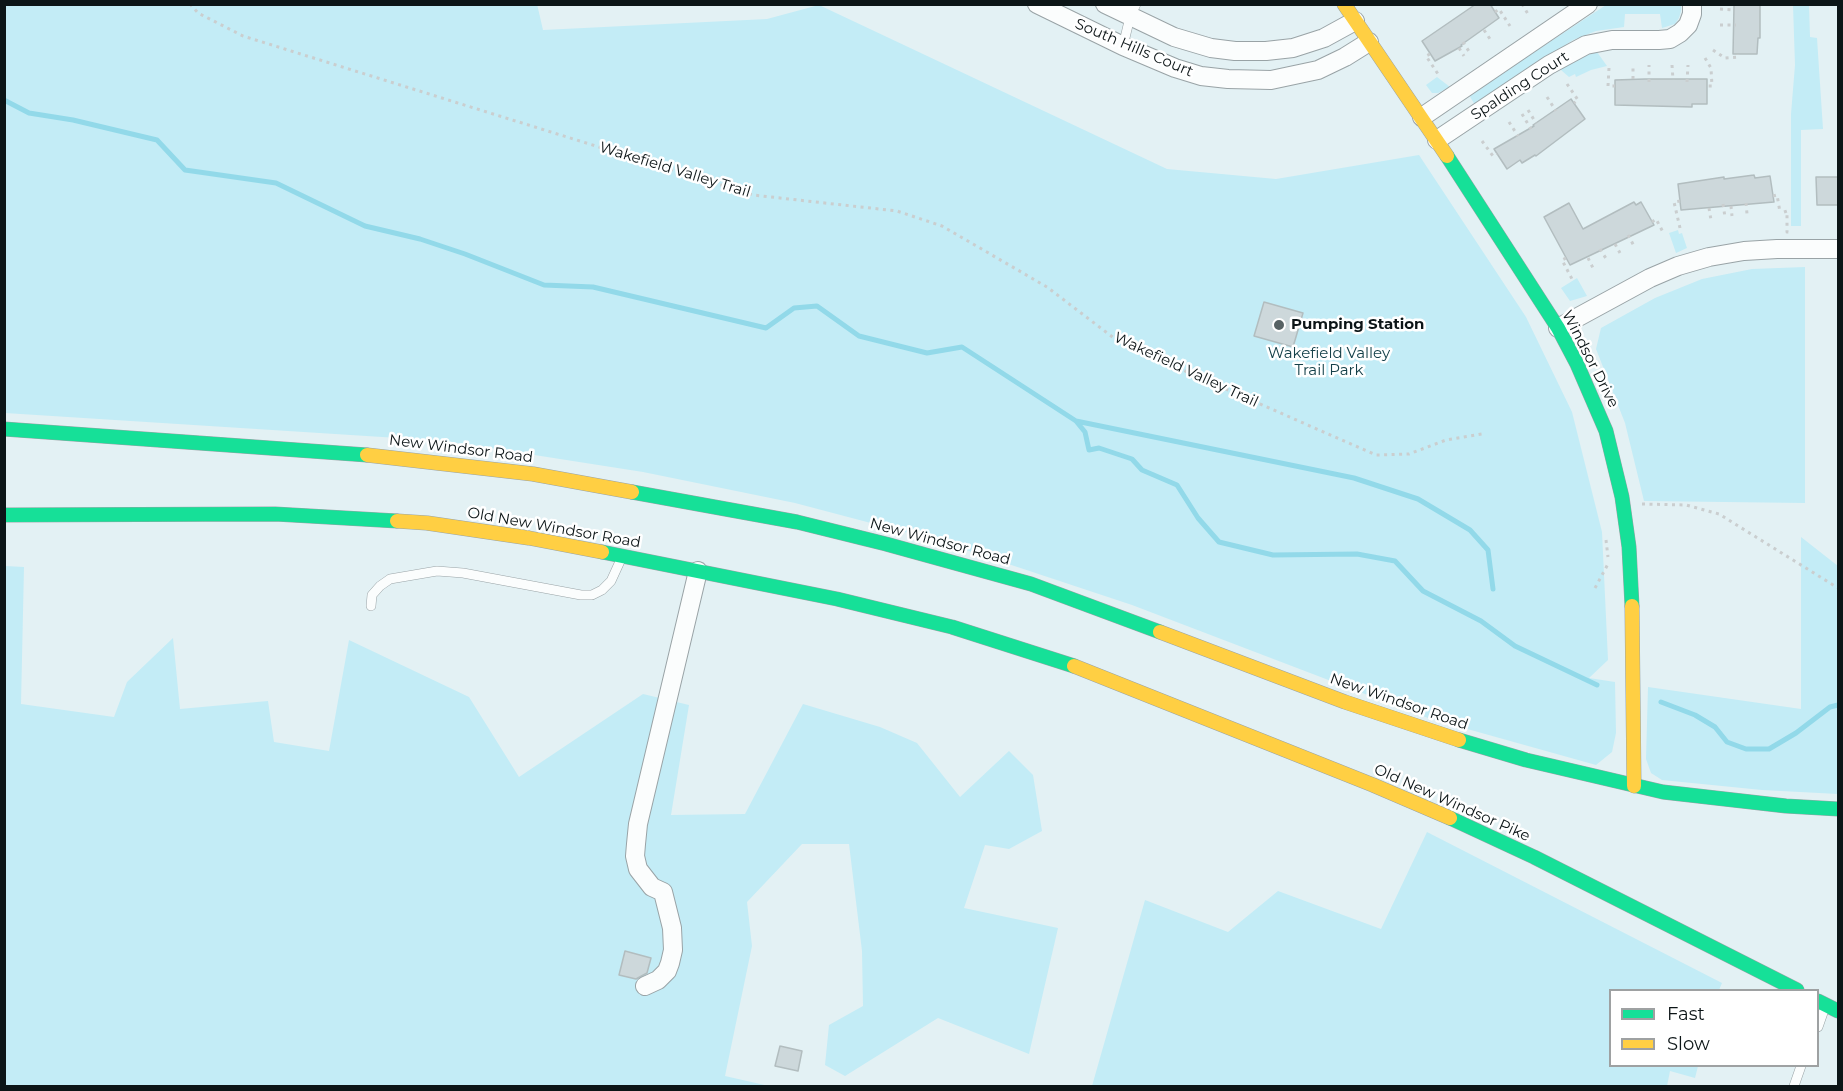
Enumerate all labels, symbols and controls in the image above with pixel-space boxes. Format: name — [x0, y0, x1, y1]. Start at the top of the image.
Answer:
street label: South Hills Court — [1072, 15, 1196, 81]
street label: Spalding Court — [1468, 48, 1572, 124]
street label: Wakefield Valley Trail — [597, 138, 753, 202]
street label: Windsor Drive — [1558, 307, 1622, 411]
place label: Pumping Station — [1291, 316, 1424, 334]
marker: Pumping Station — [1272, 318, 1286, 332]
street label: Wakefield Valley Trail — [1111, 329, 1261, 411]
park label: Wakefield Valley Trail Park — [1268, 345, 1390, 380]
street label: New Windsor Road — [388, 431, 534, 467]
street label: Old New Windsor Road — [466, 504, 642, 552]
street label: New Windsor Road — [868, 515, 1012, 569]
street label: New Windsor Road — [1328, 670, 1470, 734]
street label: Old New Windsor Pike — [1371, 760, 1533, 846]
legend — [1609, 989, 1819, 1067]
text: Fast — [1667, 1003, 1705, 1025]
text: Slow — [1667, 1033, 1710, 1055]

